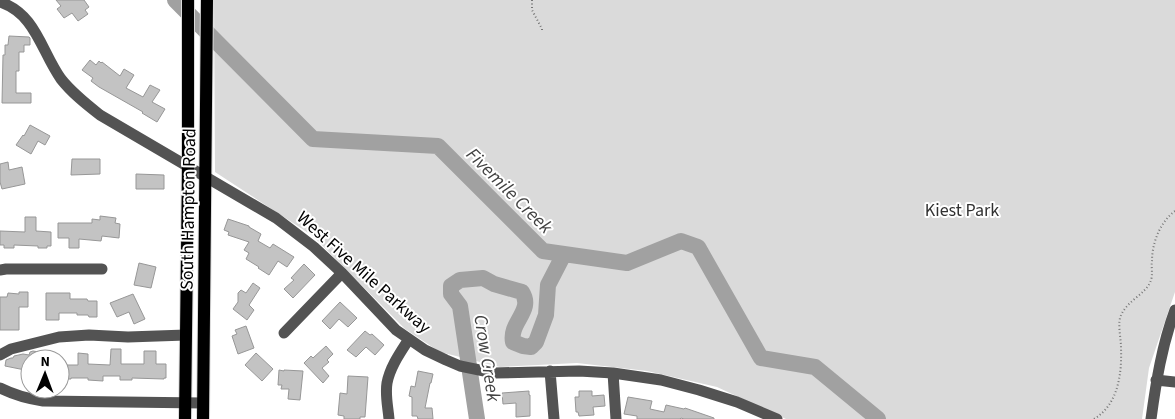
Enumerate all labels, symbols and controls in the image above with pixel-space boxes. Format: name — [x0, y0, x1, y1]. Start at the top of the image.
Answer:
street label: South Hampton Road — [175, 128, 202, 290]
water label: Fivemile Creek — [460, 142, 559, 241]
park label: Kiest Park — [925, 198, 999, 223]
street label: West Five Mile Parkway — [291, 205, 437, 340]
water label: Crow Creek — [466, 313, 507, 405]
north arrow — [20, 349, 70, 399]
text: N — [40, 352, 50, 372]

